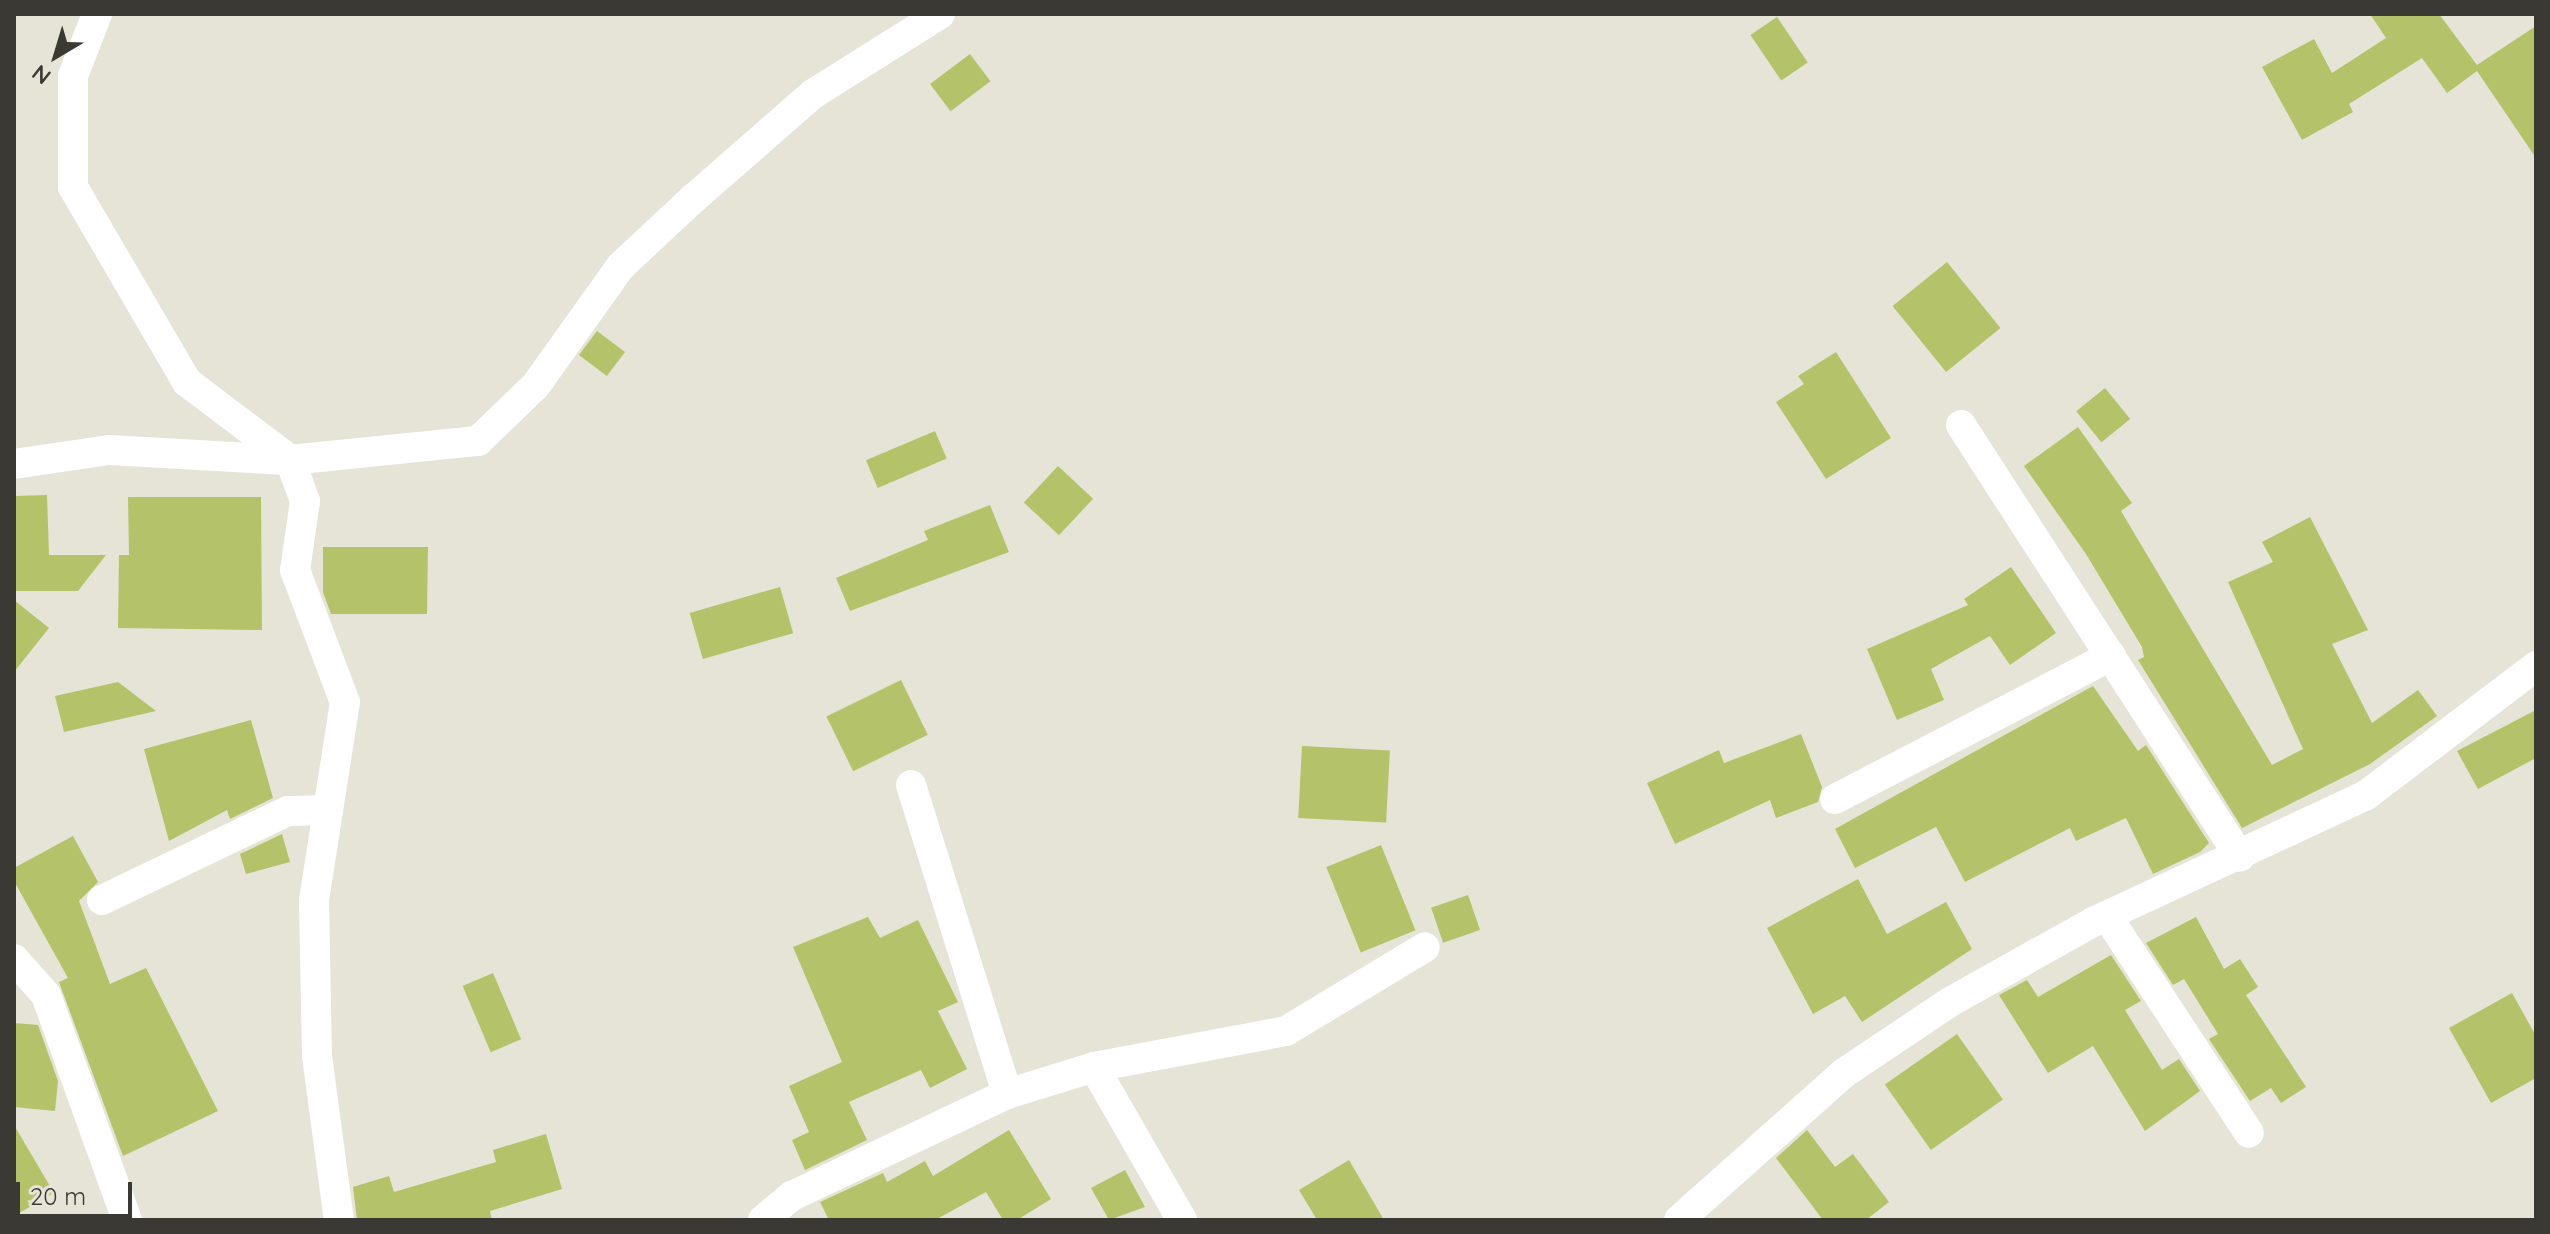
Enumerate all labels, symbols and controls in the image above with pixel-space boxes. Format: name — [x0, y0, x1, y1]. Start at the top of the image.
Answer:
north arrow — [16, 16, 96, 96]
text: N — [26, 59, 56, 91]
scale bar — [20, 1166, 136, 1216]
text: 20 m — [30, 1181, 86, 1211]

